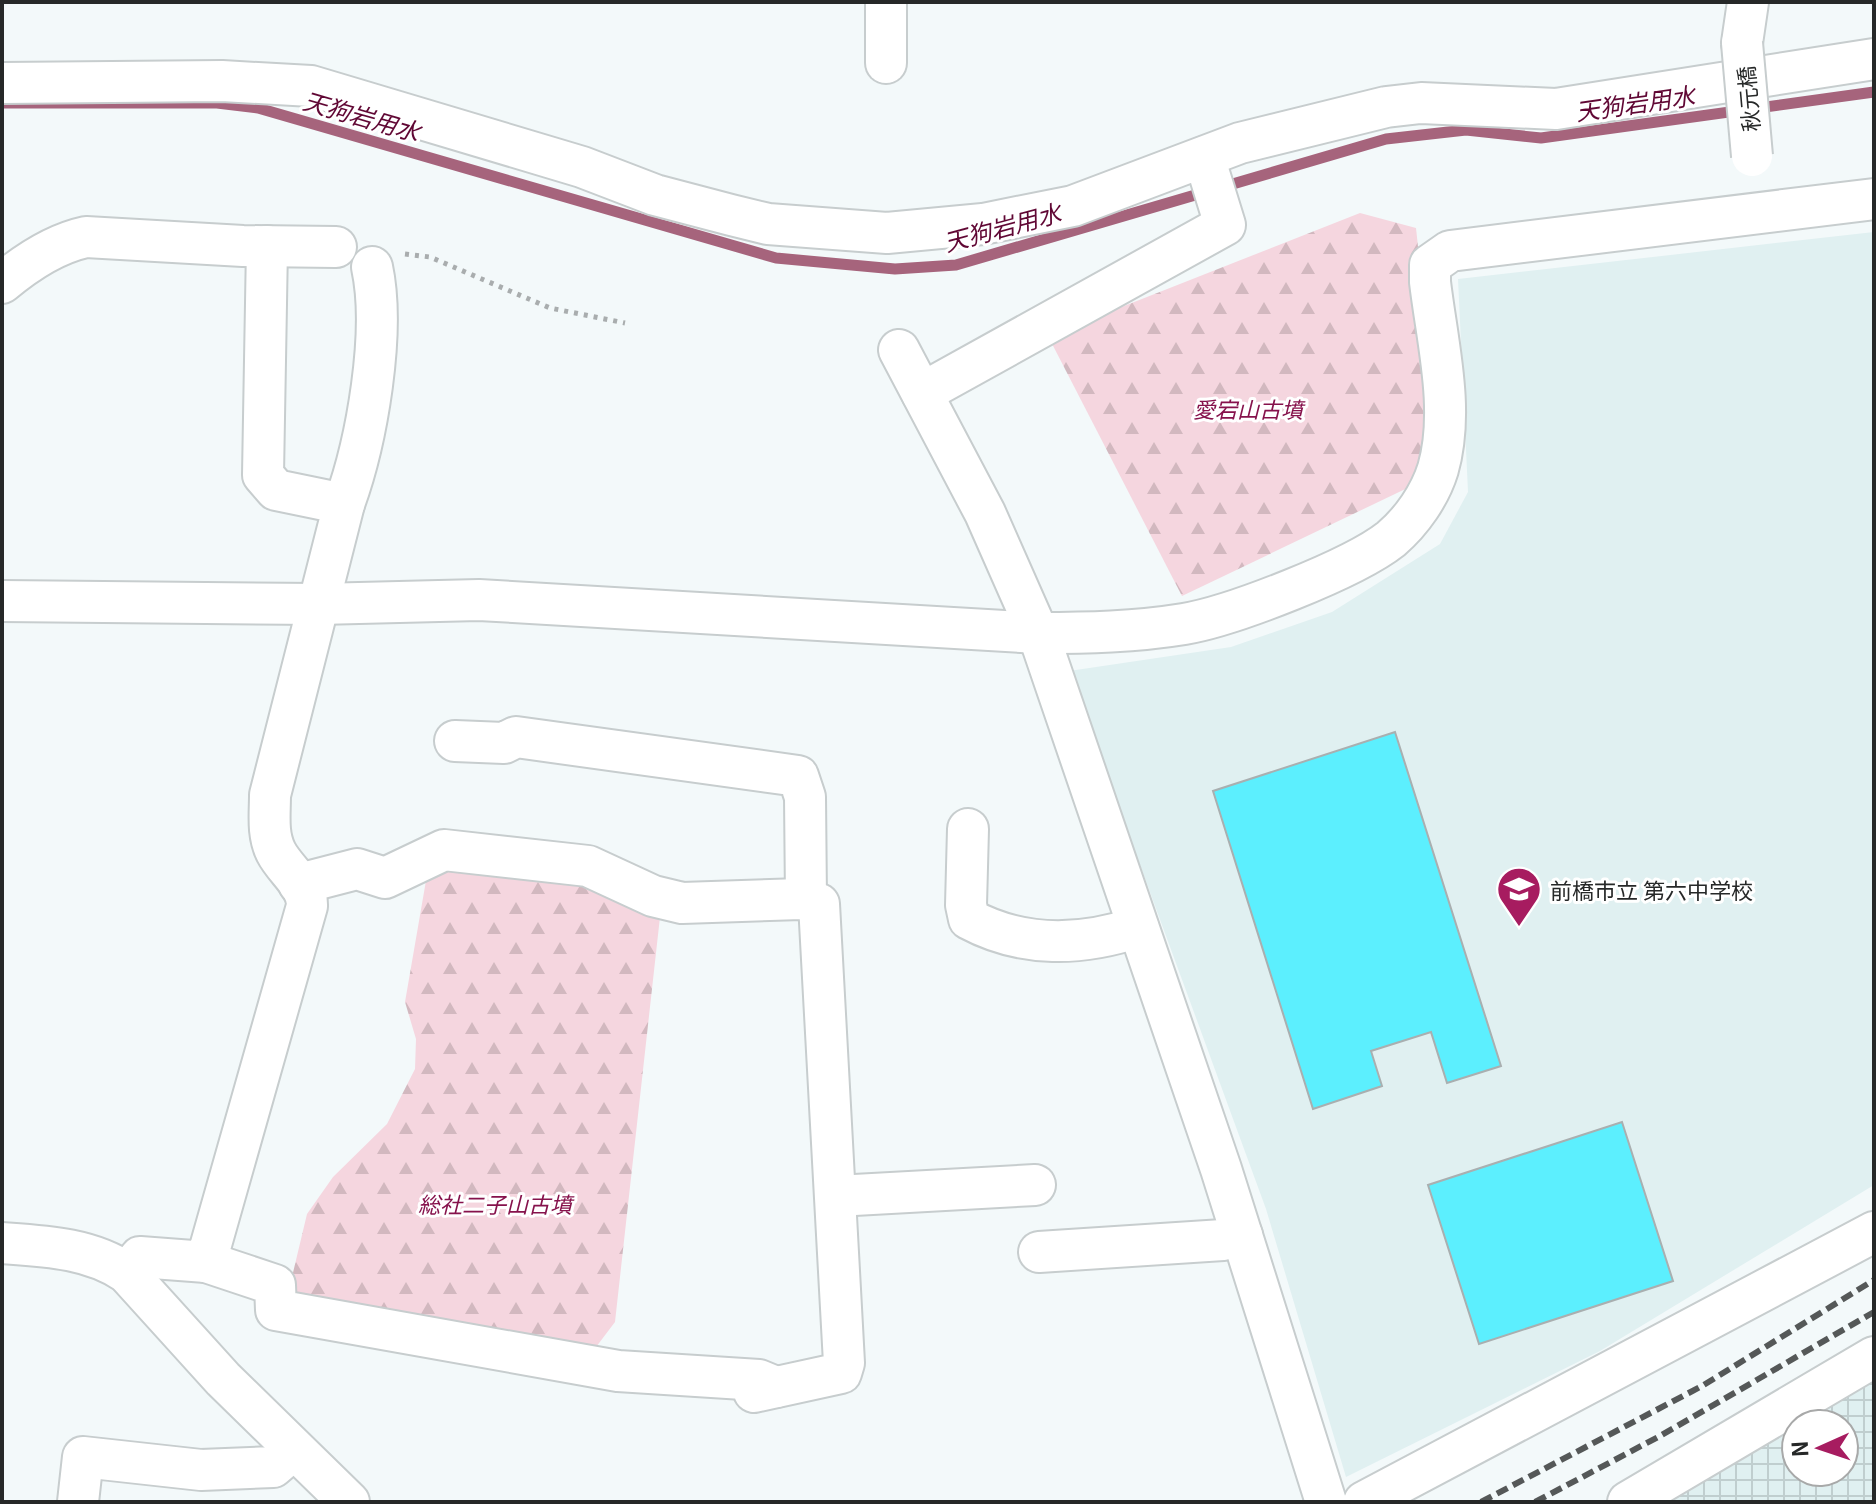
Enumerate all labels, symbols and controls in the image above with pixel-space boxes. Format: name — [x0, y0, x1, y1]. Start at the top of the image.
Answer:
street label: 秋元橋 — [1728, 65, 1766, 133]
water label: 天狗岩用水 — [1573, 76, 1700, 128]
water label: 天狗岩用水 — [300, 82, 427, 149]
water label: 天狗岩用水 — [940, 193, 1067, 258]
park label: 愛宕山古墳 — [1193, 392, 1306, 424]
school or university icon: 前橋市立 第六中学校 — [1495, 865, 1543, 928]
place label: 前橋市立 第六中学校 — [1550, 873, 1753, 905]
park label: 総社二子山古墳 — [418, 1187, 575, 1219]
north arrow — [1780, 1408, 1860, 1488]
text: N — [1782, 1440, 1814, 1458]

